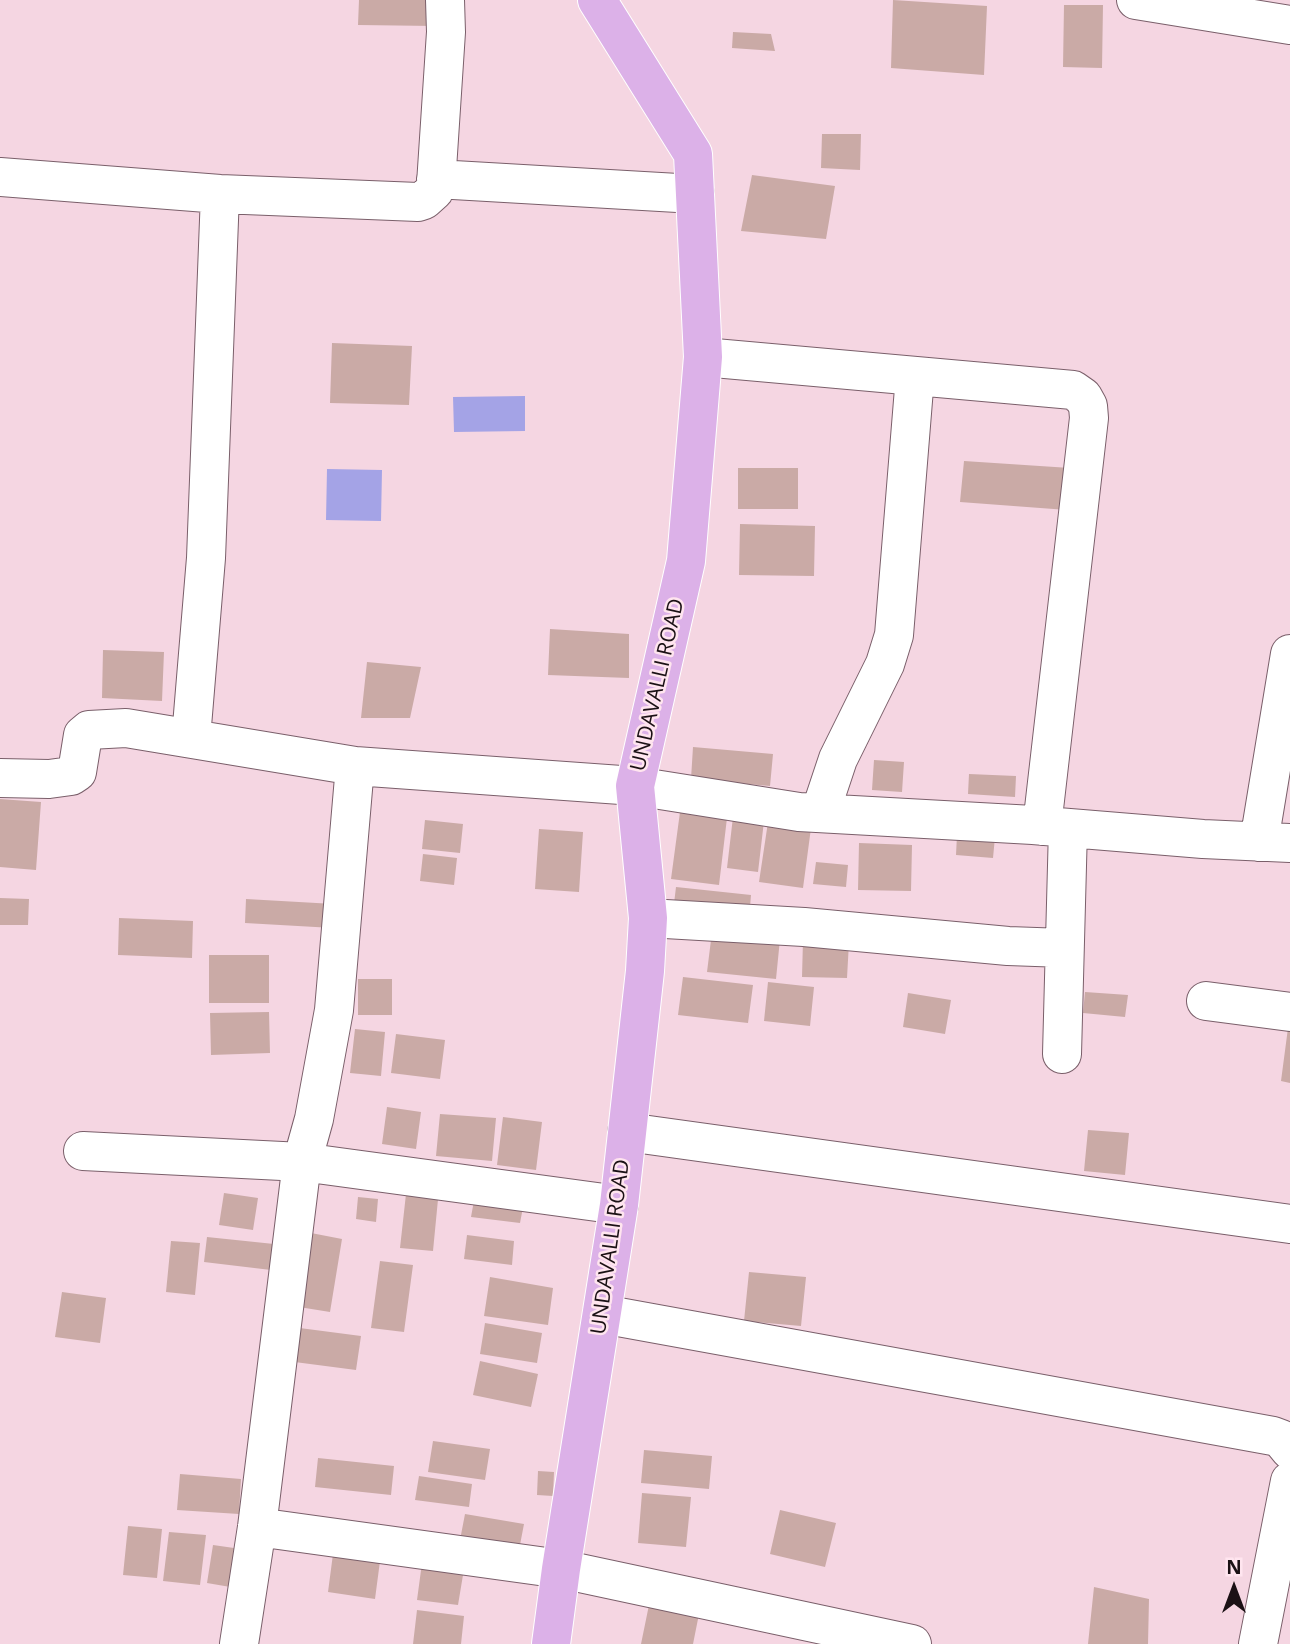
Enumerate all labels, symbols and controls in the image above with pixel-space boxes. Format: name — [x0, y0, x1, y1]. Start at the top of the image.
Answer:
street label: UNDAVALLI ROAD — [626, 596, 690, 774]
street label: UNDAVALLI ROAD — [586, 1158, 636, 1336]
north arrow — [1199, 1553, 1269, 1623]
text: N — [1226, 1554, 1242, 1580]

